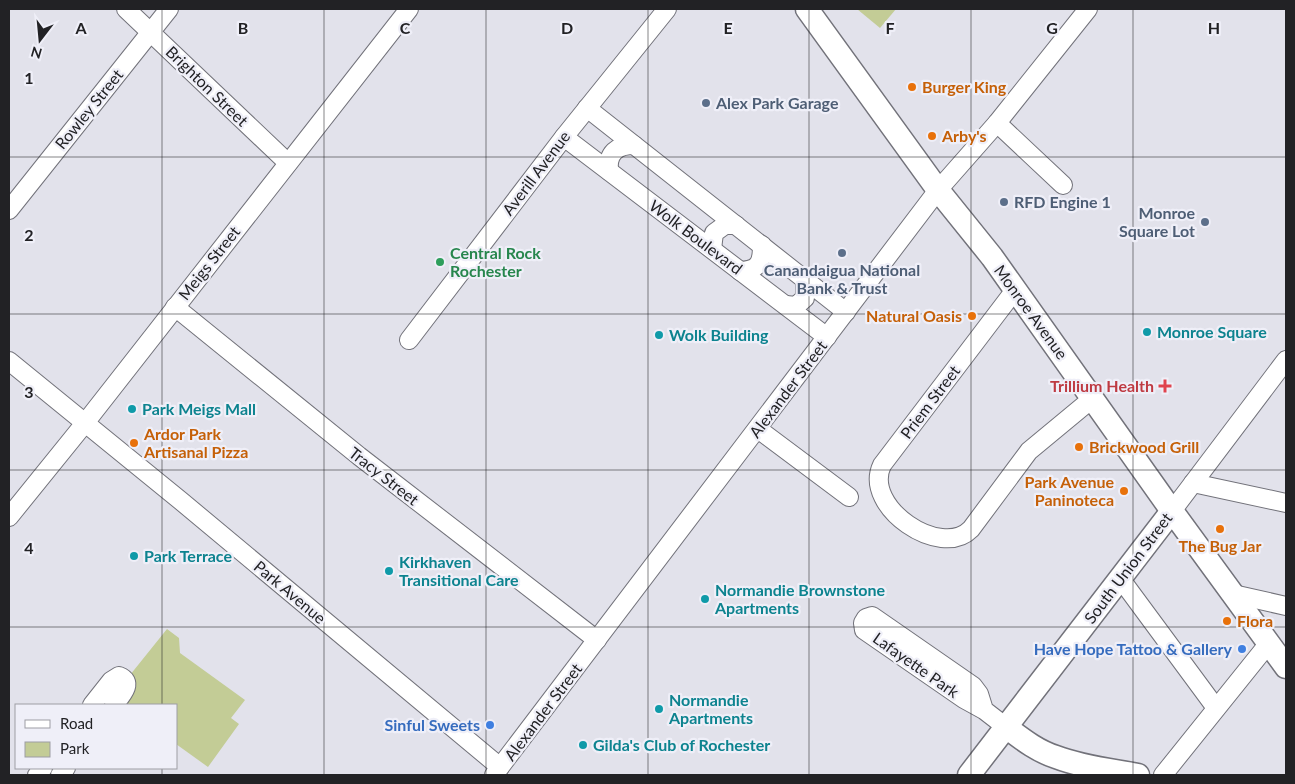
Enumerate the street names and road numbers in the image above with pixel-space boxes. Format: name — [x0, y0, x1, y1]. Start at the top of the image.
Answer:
street label: Brighton Street — [162, 42, 253, 130]
street label: Rowley Street — [51, 65, 127, 152]
street label: Averill Avenue — [498, 127, 573, 219]
street label: Wolk Boulevard — [646, 195, 747, 278]
street label: Meigs Street — [174, 222, 243, 303]
street label: Monroe Avenue — [991, 261, 1072, 363]
street label: Alexander Street — [745, 336, 831, 441]
street label: Priem Street — [896, 361, 964, 442]
street label: Tracy Street — [346, 443, 423, 509]
street label: South Union Street — [1080, 508, 1176, 627]
street label: Park Avenue — [251, 556, 330, 627]
street label: Lafayette Park — [870, 628, 964, 702]
street label: Alexander Street — [500, 659, 586, 764]

